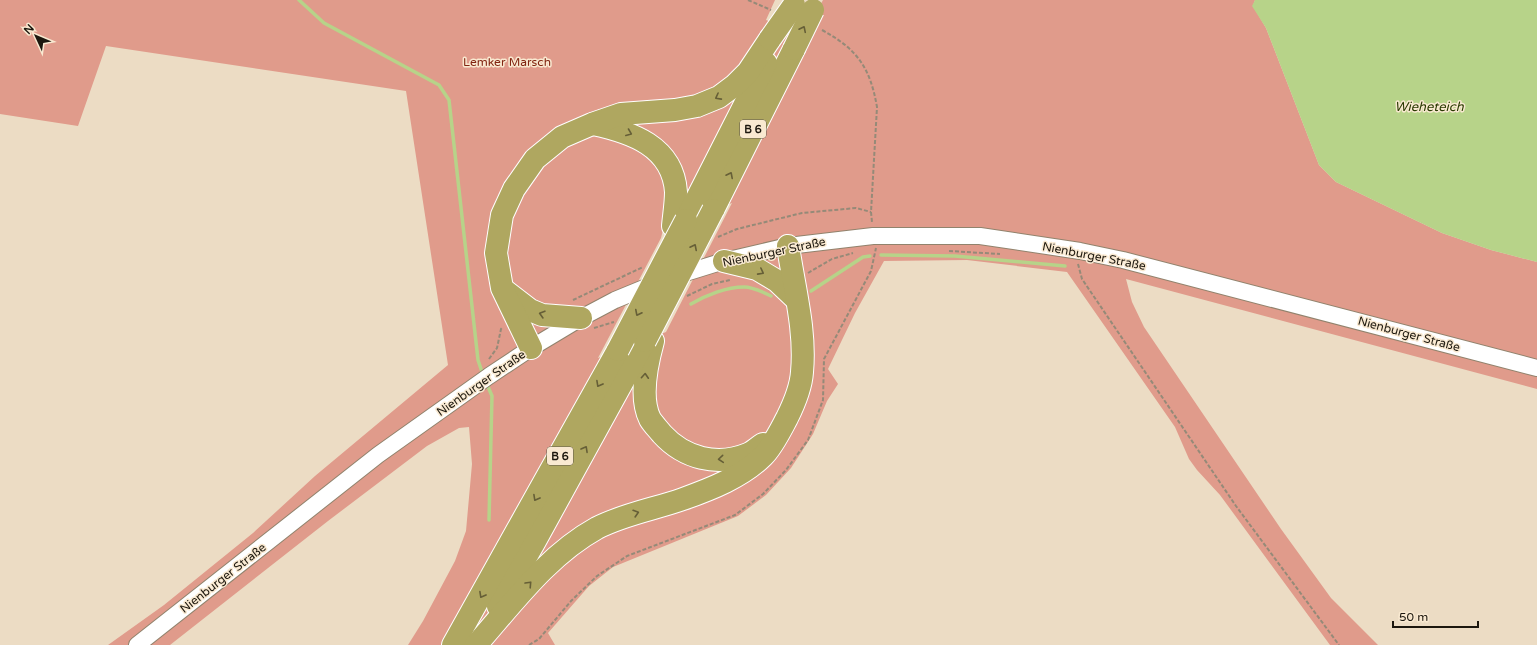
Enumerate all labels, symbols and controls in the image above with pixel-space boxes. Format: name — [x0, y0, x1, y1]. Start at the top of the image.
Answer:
north arrow — [16, 16, 56, 56]
text: N — [21, 22, 37, 37]
one-way arrow — [798, 26, 806, 34]
park label: Lemker Marsch — [463, 55, 551, 69]
one-way arrow — [715, 92, 722, 99]
water label: Wieheteich — [1394, 99, 1465, 115]
road number: B 6 — [740, 120, 766, 138]
one-way arrow — [626, 129, 633, 137]
one-way arrow — [725, 172, 733, 179]
street label: Nienburger Straße — [721, 234, 827, 270]
street label: Nienburger Straße — [1041, 239, 1147, 273]
one-way arrow — [689, 244, 696, 251]
one-way arrow — [757, 267, 764, 275]
one-way arrow — [635, 309, 643, 316]
one-way arrow — [539, 310, 546, 319]
street label: Nienburger Straße — [1356, 314, 1462, 354]
street label: Nienburger Straße — [434, 347, 528, 419]
one-way arrow — [641, 373, 650, 379]
one-way arrow — [597, 380, 604, 387]
one-way arrow — [581, 446, 588, 453]
road number: B 6 — [547, 447, 573, 465]
one-way arrow — [718, 455, 724, 464]
one-way arrow — [534, 494, 541, 501]
one-way arrow — [632, 509, 639, 518]
street label: Nienburger Straße — [177, 540, 269, 616]
one-way arrow — [525, 582, 532, 589]
one-way arrow — [479, 591, 486, 599]
scale bar — [1393, 603, 1478, 629]
text: 50 m — [1399, 610, 1428, 624]

